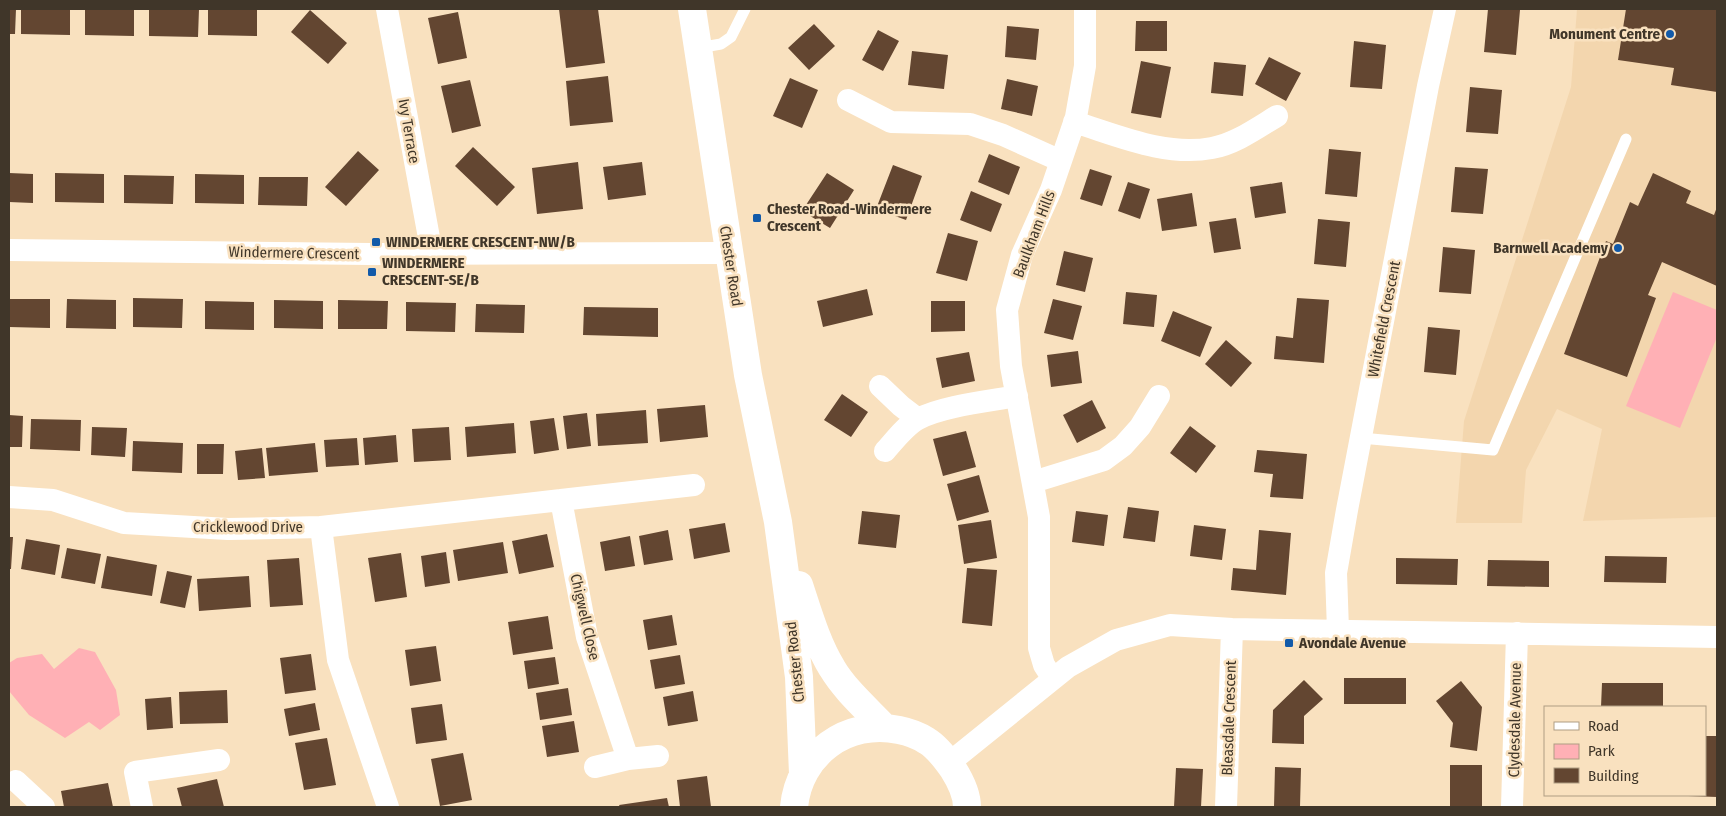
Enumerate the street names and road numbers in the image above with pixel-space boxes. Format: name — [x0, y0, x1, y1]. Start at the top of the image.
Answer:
street label: Ivy Terrace — [394, 97, 424, 165]
street label: Baulkham Hills — [1009, 188, 1059, 280]
street label: Chester Road — [716, 225, 746, 307]
street label: Windermere Crescent — [229, 243, 360, 263]
street label: Whitefield Crescent — [1364, 259, 1404, 379]
street label: Cricklewood Drive — [193, 518, 303, 536]
street label: Chigwell Close — [566, 572, 604, 662]
street label: Chester Road — [782, 621, 808, 703]
street label: Bleasdale Crescent — [1218, 660, 1240, 776]
street label: Clydesdale Avenue — [1505, 662, 1525, 778]

